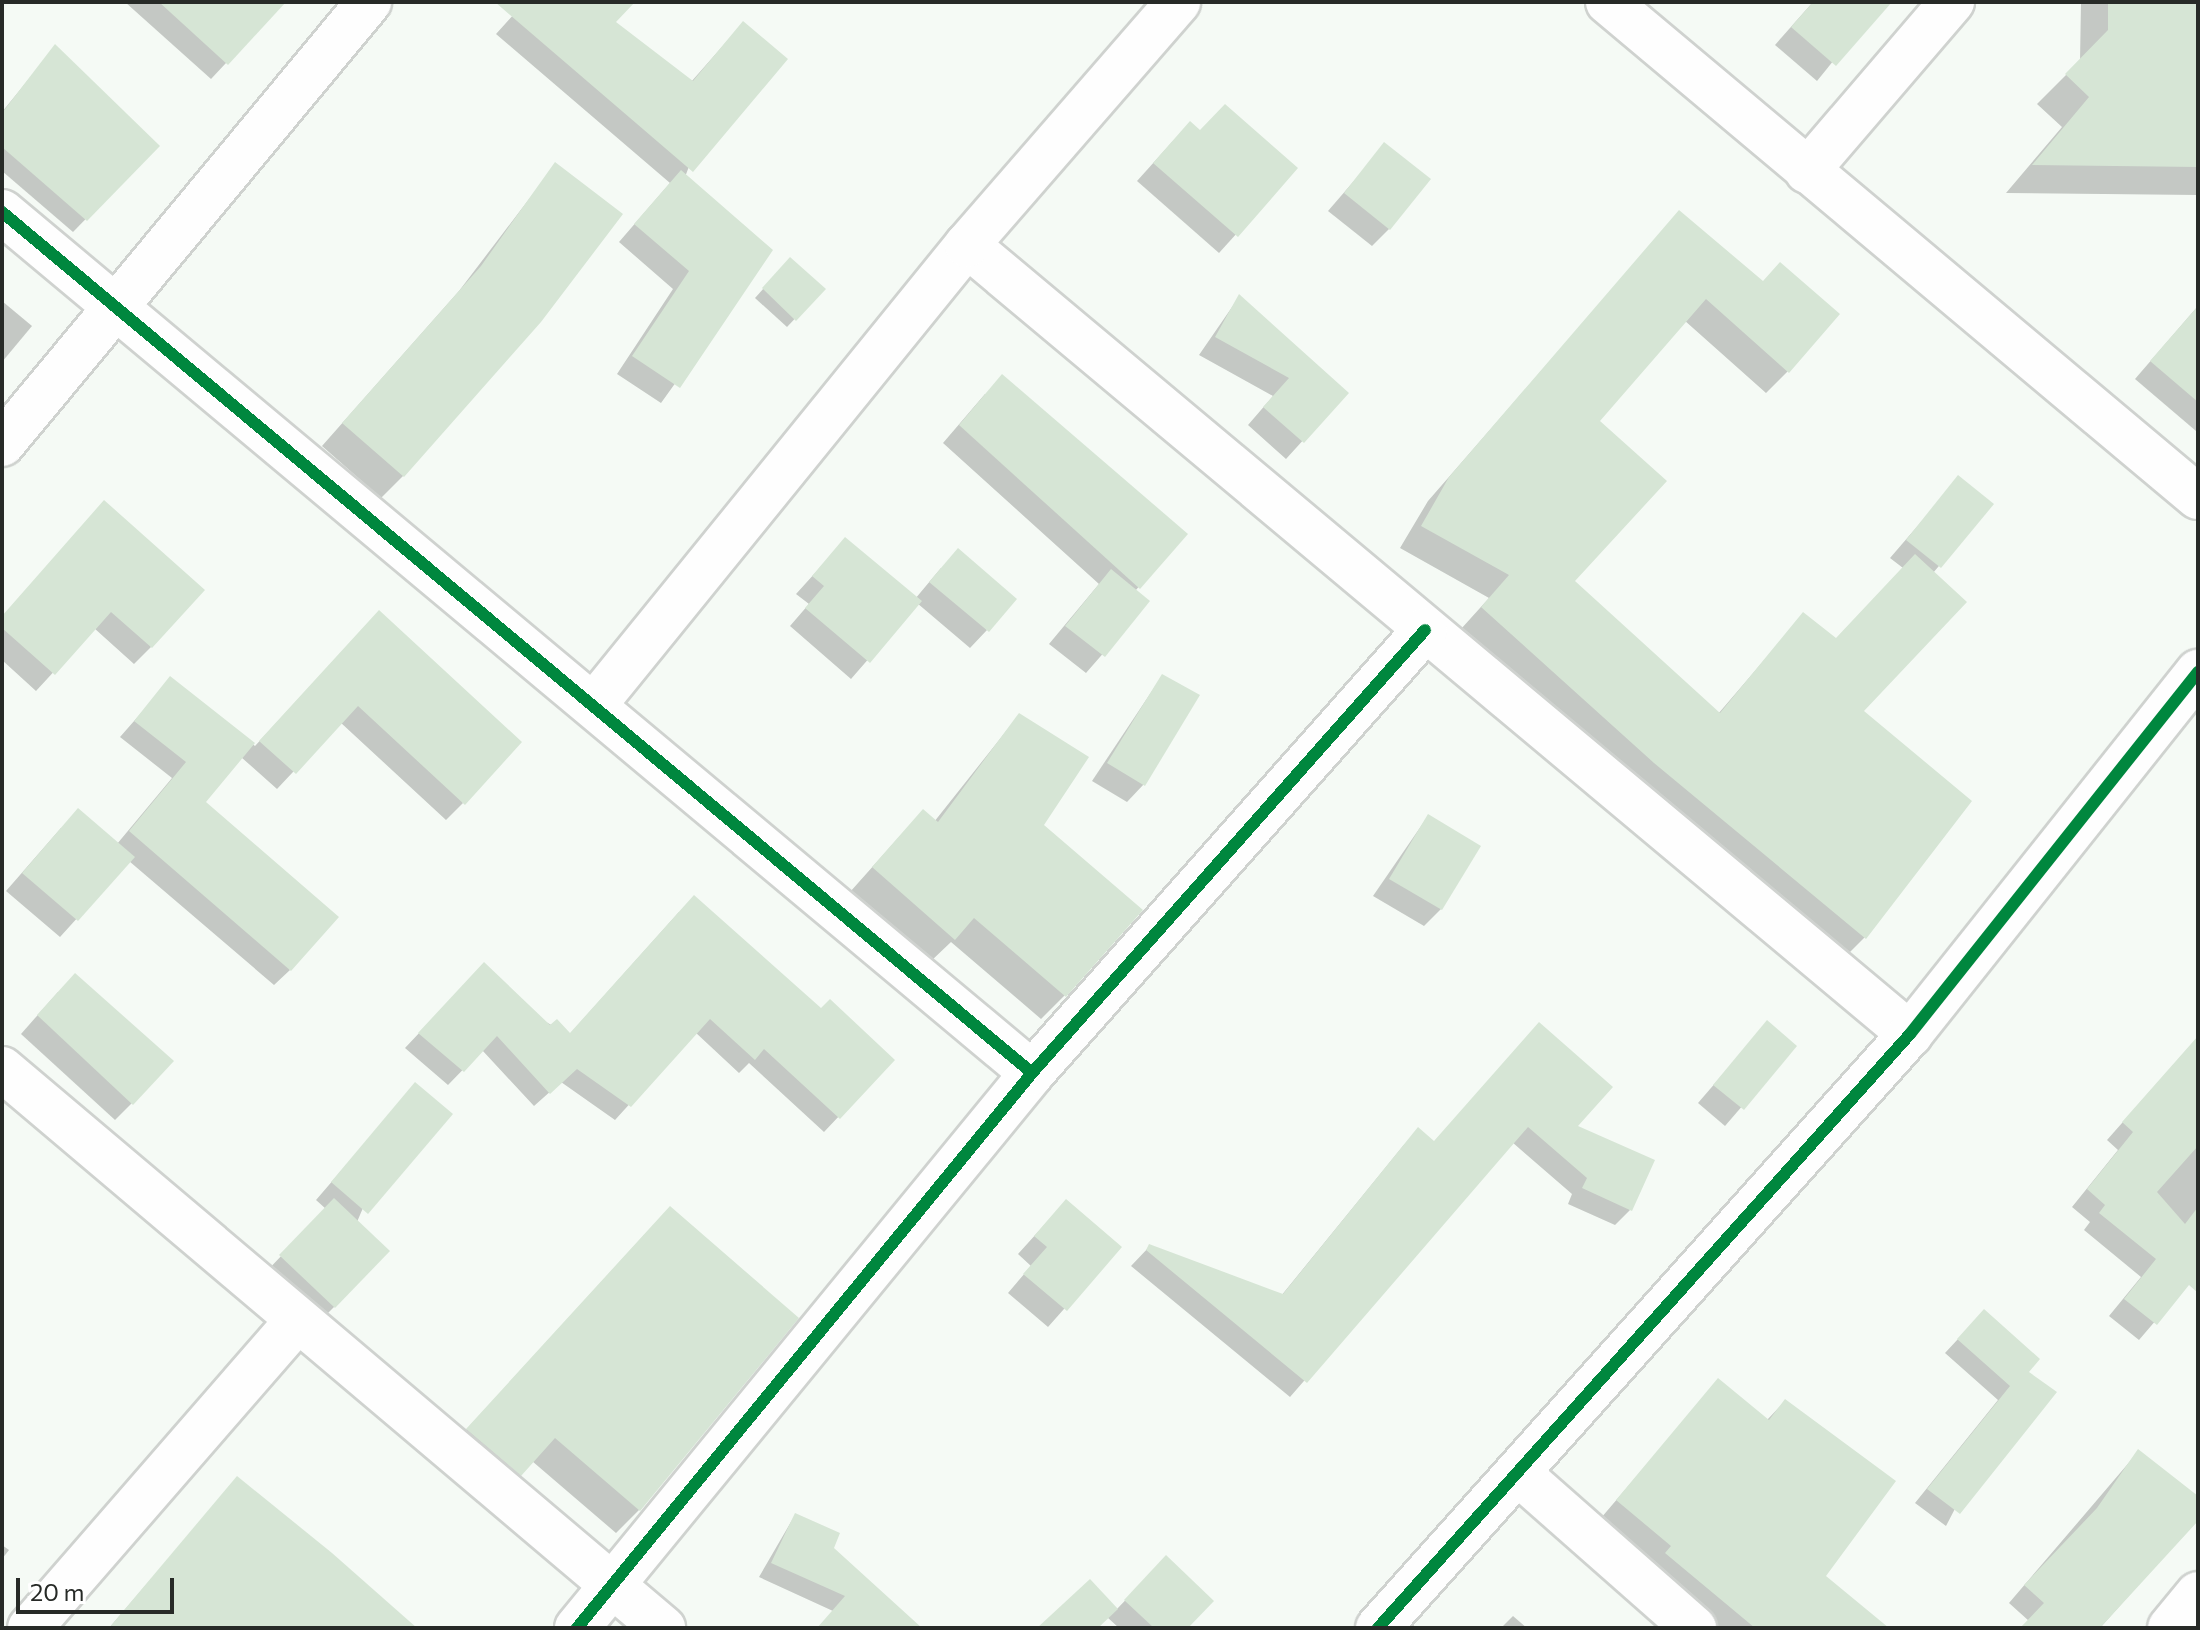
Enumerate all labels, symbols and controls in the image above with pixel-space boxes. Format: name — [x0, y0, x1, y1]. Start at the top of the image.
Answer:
scale bar — [20, 1562, 178, 1612]
text: 20 m — [30, 1577, 84, 1606]

